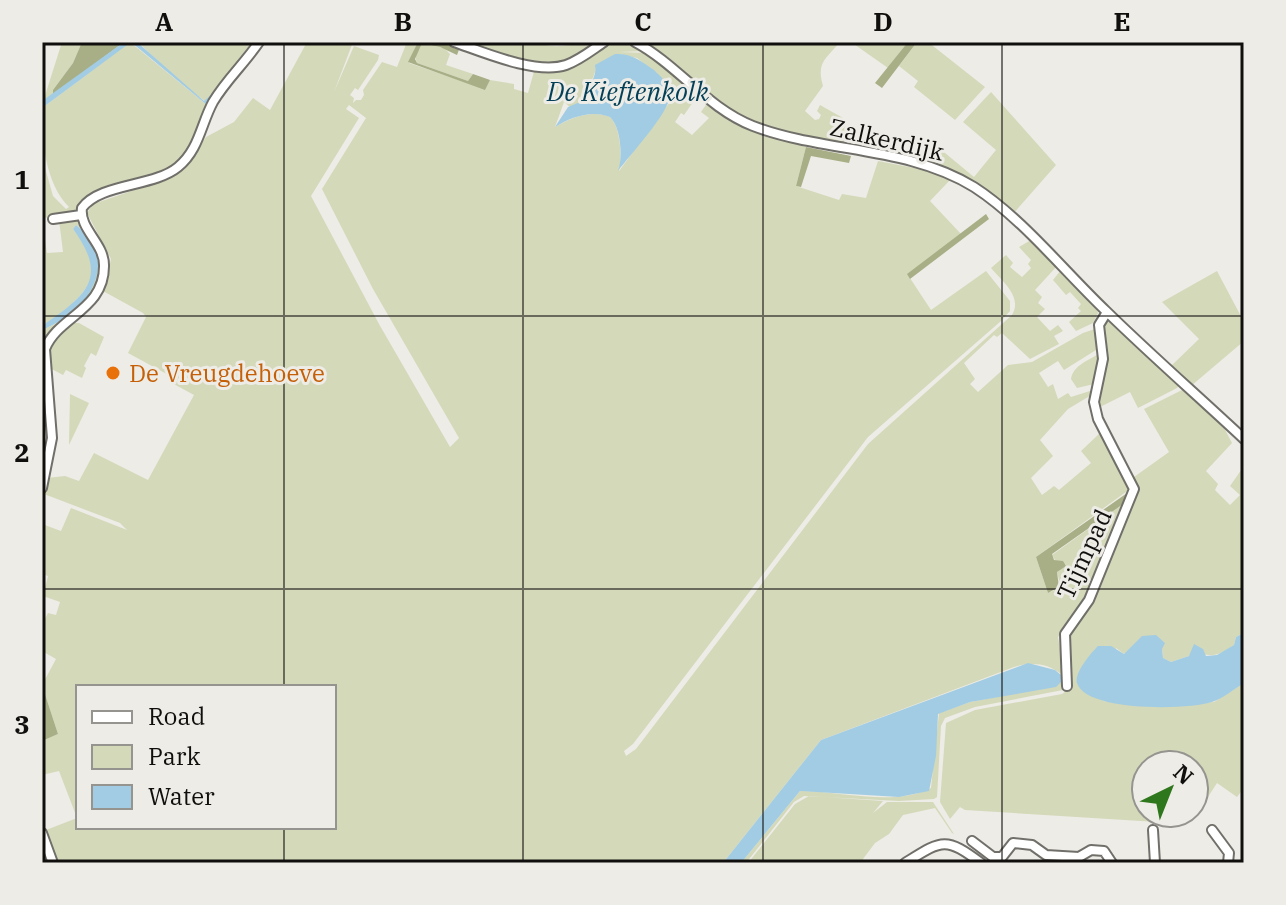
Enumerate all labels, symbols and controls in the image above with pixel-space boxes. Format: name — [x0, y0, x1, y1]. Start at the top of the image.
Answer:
text: A — [155, 4, 173, 38]
text: B — [394, 4, 412, 38]
text: C — [634, 4, 652, 38]
text: D — [873, 4, 893, 38]
text: E — [1113, 4, 1131, 38]
water label: De Kieftenkolk — [546, 74, 709, 108]
street label: Zalkerdijk — [827, 110, 947, 168]
text: 1 — [14, 162, 30, 196]
place label: De Vreugdehoeve — [129, 357, 325, 389]
marker: De Vreugdehoeve — [104, 364, 122, 382]
text: 2 — [14, 435, 30, 469]
street label: Tijmpad — [1049, 504, 1119, 604]
legend — [76, 685, 336, 829]
text: Road — [148, 700, 205, 732]
text: 3 — [14, 707, 30, 741]
text: Park — [148, 740, 200, 772]
north arrow — [1130, 749, 1210, 829]
text: N — [1168, 757, 1200, 791]
text: Water — [148, 780, 215, 812]

